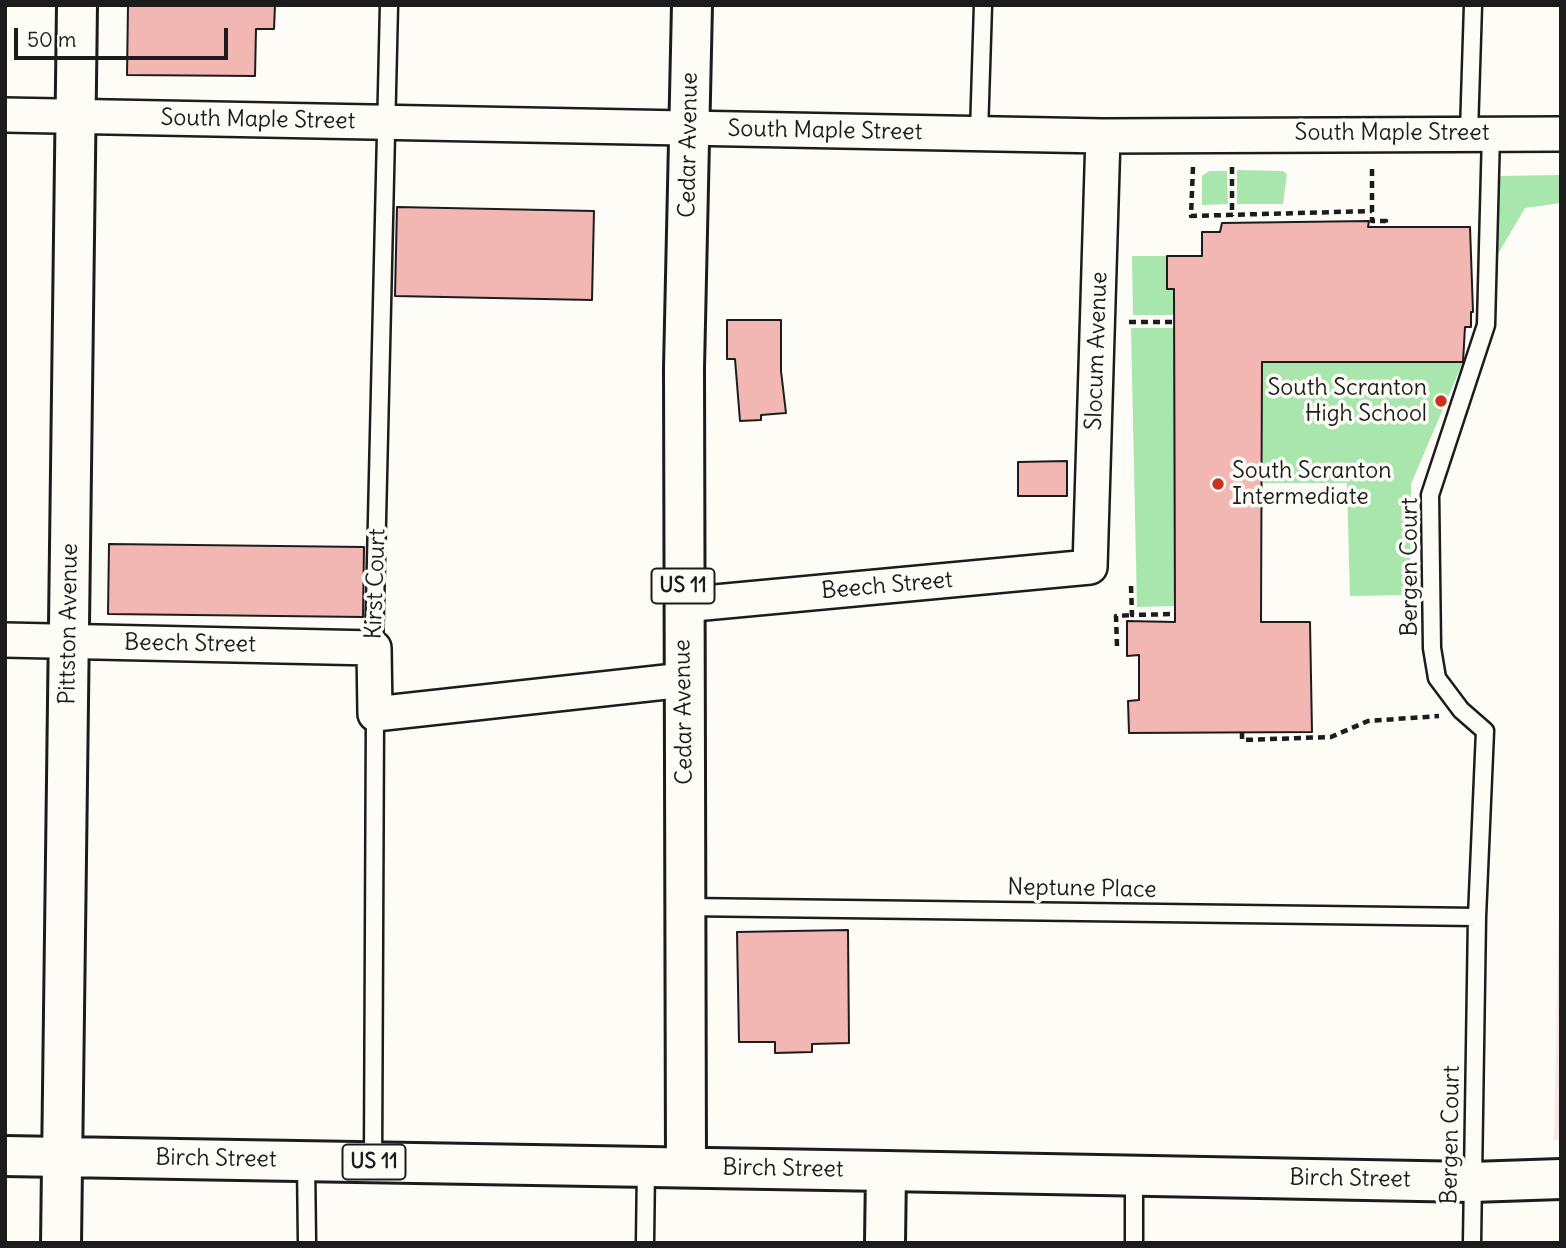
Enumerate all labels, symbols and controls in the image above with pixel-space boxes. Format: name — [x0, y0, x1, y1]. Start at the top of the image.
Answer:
scale bar — [18, 14, 231, 58]
text: 50 m — [27, 26, 76, 53]
street label: Cedar Avenue — [674, 72, 704, 218]
street label: South Maple Street — [160, 105, 356, 135]
street label: South Maple Street — [727, 116, 923, 146]
street label: South Maple Street — [1295, 119, 1489, 147]
street label: Slocum Avenue — [1080, 271, 1114, 431]
place label: South Scranton High School — [1267, 374, 1427, 428]
marker: South Scranton High School — [1433, 393, 1449, 409]
place label: South Scranton Intermediate — [1232, 457, 1392, 511]
marker: South Scranton Intermediate — [1210, 476, 1226, 492]
street label: Bergen Court — [1396, 497, 1424, 637]
street label: Kirst Court — [360, 528, 392, 640]
street label: Pittston Avenue — [54, 543, 84, 705]
street label: Beech Street — [820, 567, 954, 605]
road number: US 11 — [652, 568, 714, 604]
street label: Beech Street — [124, 629, 256, 659]
street label: Cedar Avenue — [669, 639, 699, 785]
street label: Neptune Place — [1007, 874, 1157, 904]
street label: Bergen Court — [1436, 1065, 1466, 1205]
street label: Birch Street — [155, 1144, 277, 1174]
road number: US 11 — [342, 1144, 406, 1180]
street label: Birch Street — [722, 1154, 844, 1184]
street label: Birch Street — [1289, 1164, 1411, 1194]

